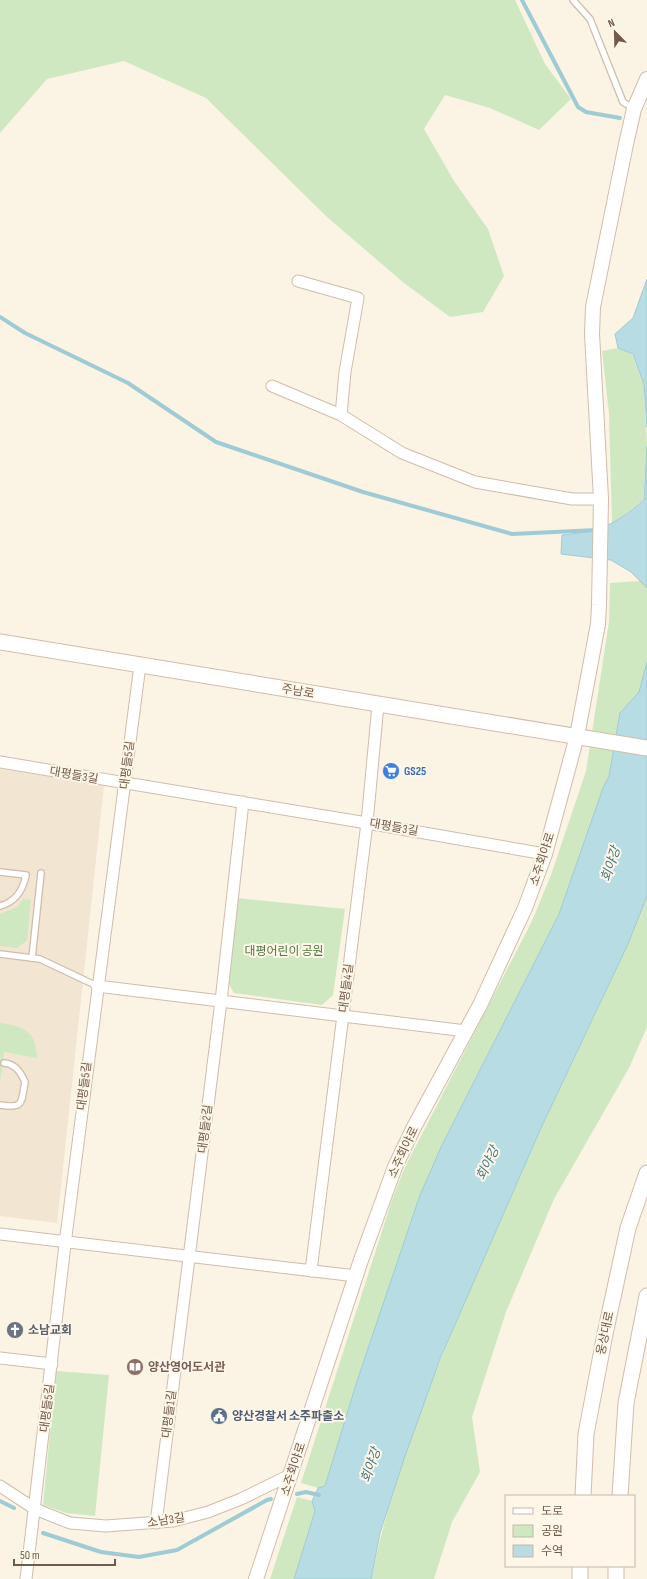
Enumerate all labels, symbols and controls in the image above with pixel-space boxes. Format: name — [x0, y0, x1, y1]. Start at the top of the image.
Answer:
north arrow — [595, 12, 635, 52]
text: N — [606, 16, 617, 30]
street label: 주남로 — [280, 681, 316, 702]
street label: 대평들5길 — [117, 740, 138, 790]
supermarket icon: GS25 — [381, 761, 401, 781]
street label: 대평들3길 — [48, 764, 99, 787]
place label: GS25 — [404, 764, 426, 779]
street label: 대평들3길 — [368, 816, 419, 839]
street label: 소주회야로 — [527, 831, 558, 888]
water label: 회야강 — [598, 843, 625, 884]
park label: 대평어린이 공원 — [244, 944, 324, 959]
street label: 대평들4길 — [336, 963, 357, 1013]
street label: 대평들5길 — [74, 1061, 95, 1111]
street label: 대평들2길 — [195, 1104, 216, 1154]
street label: 소주회야로 — [385, 1124, 422, 1180]
water label: 회야강 — [473, 1142, 504, 1183]
street label: 웅상대로 — [594, 1310, 617, 1356]
church icon: 소남교회 — [5, 1320, 25, 1340]
place label: 소남교회 — [28, 1323, 72, 1338]
library icon: 양산영어도서관 — [125, 1357, 145, 1377]
place label: 양산영어도서관 — [148, 1360, 225, 1375]
street label: 대평들5길 — [37, 1383, 58, 1433]
street label: 대평들1길 — [159, 1389, 180, 1439]
public building icon: 양산경찰서 소주파출소 — [209, 1406, 229, 1426]
place label: 양산경찰서 소주파출소 — [232, 1409, 344, 1424]
street label: 소주회야로 — [278, 1441, 309, 1498]
water label: 회야강 — [358, 1444, 385, 1485]
legend — [505, 1495, 635, 1567]
text: 도로 — [541, 1504, 563, 1519]
street label: 소남3길 — [146, 1510, 186, 1531]
text: 공원 — [541, 1524, 563, 1539]
scale bar — [14, 1541, 115, 1567]
text: 수역 — [541, 1544, 563, 1559]
text: 50 m — [20, 1548, 40, 1563]

